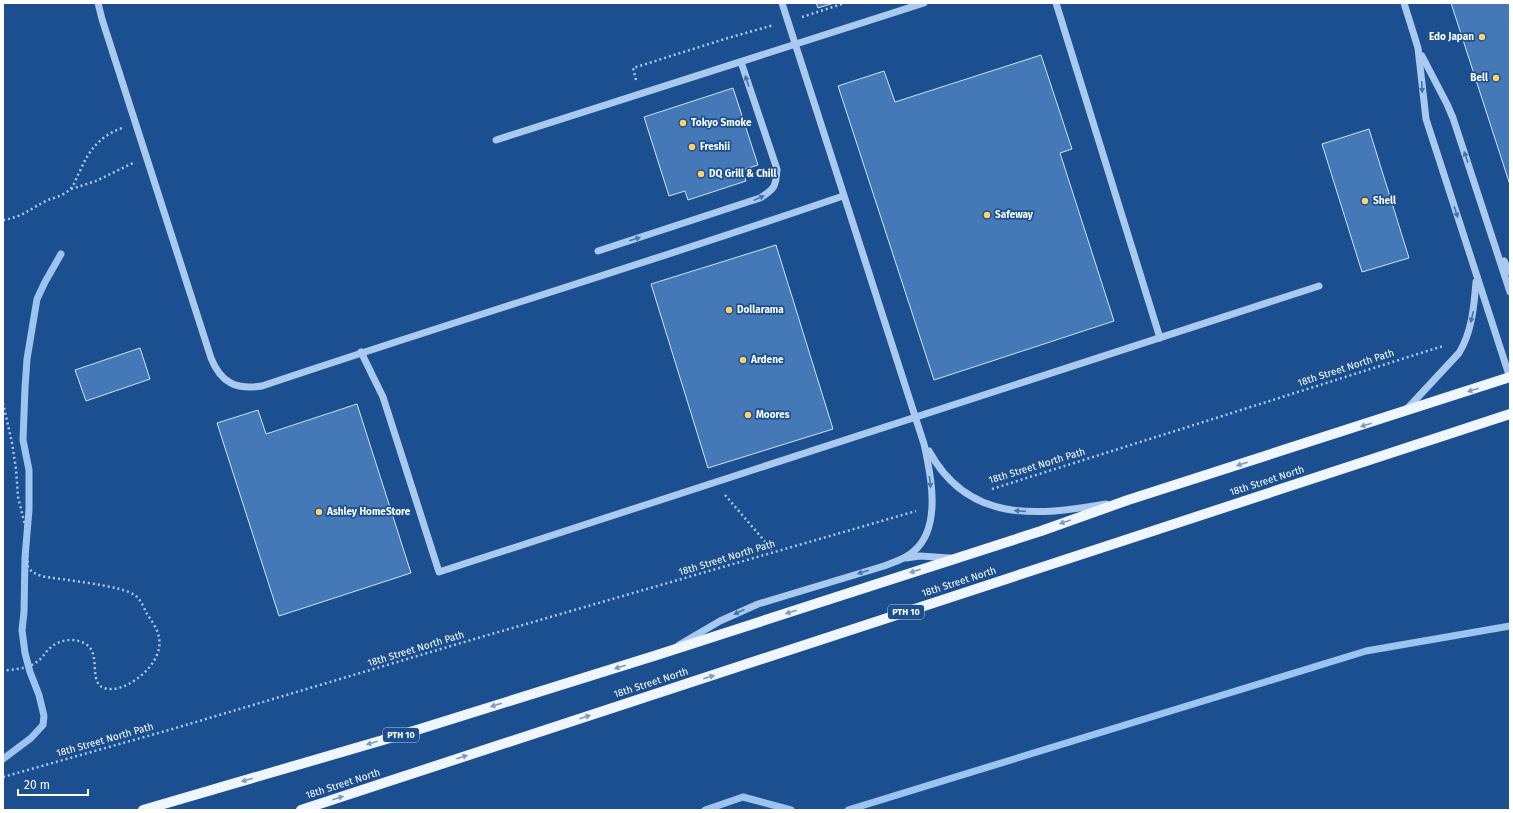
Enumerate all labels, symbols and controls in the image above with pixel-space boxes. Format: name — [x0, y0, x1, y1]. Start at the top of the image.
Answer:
place label: Edo Japan — [1429, 31, 1474, 43]
marker: Edo Japan — [1477, 32, 1487, 42]
place label: Bell — [1470, 72, 1488, 84]
marker: Bell — [1491, 73, 1501, 83]
one-way arrow — [744, 75, 750, 87]
one-way arrow — [1419, 81, 1426, 93]
place label: Tokyo Smoke — [691, 117, 752, 129]
marker: Tokyo Smoke — [678, 118, 688, 128]
place label: Freshii — [700, 141, 730, 153]
marker: Freshii — [687, 142, 697, 152]
one-way arrow — [1463, 151, 1469, 163]
place label: DQ Grill & Chill — [709, 168, 777, 180]
marker: DQ Grill & Chill — [696, 169, 706, 179]
one-way arrow — [753, 195, 764, 201]
place label: Shell — [1373, 195, 1396, 207]
marker: Shell — [1360, 196, 1370, 206]
one-way arrow — [1453, 206, 1459, 218]
place label: Safeway — [995, 209, 1034, 221]
marker: Safeway — [982, 210, 992, 220]
one-way arrow — [630, 236, 642, 242]
place label: Dollarama — [737, 304, 784, 316]
marker: Dollarama — [724, 305, 734, 315]
one-way arrow — [1469, 310, 1475, 323]
street label: 18th Street North Path — [1296, 347, 1396, 389]
place label: Ardene — [750, 354, 784, 366]
marker: Ardene — [738, 355, 748, 365]
one-way arrow — [1467, 387, 1479, 393]
place label: Moores — [756, 409, 790, 421]
marker: Moores — [743, 410, 753, 420]
one-way arrow — [1360, 422, 1372, 428]
street label: 18th Street North Path — [987, 446, 1087, 486]
one-way arrow — [1236, 461, 1248, 467]
street label: 18th Street North — [1228, 463, 1306, 499]
one-way arrow — [927, 476, 934, 488]
place label: Ashley HomeStore — [326, 506, 411, 518]
marker: Ashley HomeStore — [314, 507, 324, 517]
one-way arrow — [1014, 508, 1026, 515]
one-way arrow — [1058, 520, 1070, 526]
street label: 18th Street North Path — [677, 538, 777, 578]
street label: 18th Street North — [920, 564, 998, 600]
one-way arrow — [857, 569, 869, 575]
one-way arrow — [908, 569, 920, 575]
road number: PTH 10 — [888, 605, 924, 619]
one-way arrow — [733, 609, 745, 615]
one-way arrow — [785, 609, 797, 615]
street label: 18th Street North Path — [366, 629, 466, 669]
one-way arrow — [614, 664, 626, 670]
street label: 18th Street North — [612, 665, 690, 701]
one-way arrow — [703, 673, 715, 679]
one-way arrow — [490, 702, 502, 708]
one-way arrow — [580, 714, 592, 720]
street label: 18th Street North Path — [55, 720, 155, 760]
road number: PTH 10 — [383, 728, 419, 742]
one-way arrow — [365, 741, 378, 747]
one-way arrow — [456, 754, 468, 760]
street label: 18th Street North — [304, 766, 382, 802]
scale bar — [18, 771, 88, 797]
one-way arrow — [241, 777, 253, 783]
text: 20 m — [24, 778, 50, 792]
one-way arrow — [332, 795, 344, 801]

